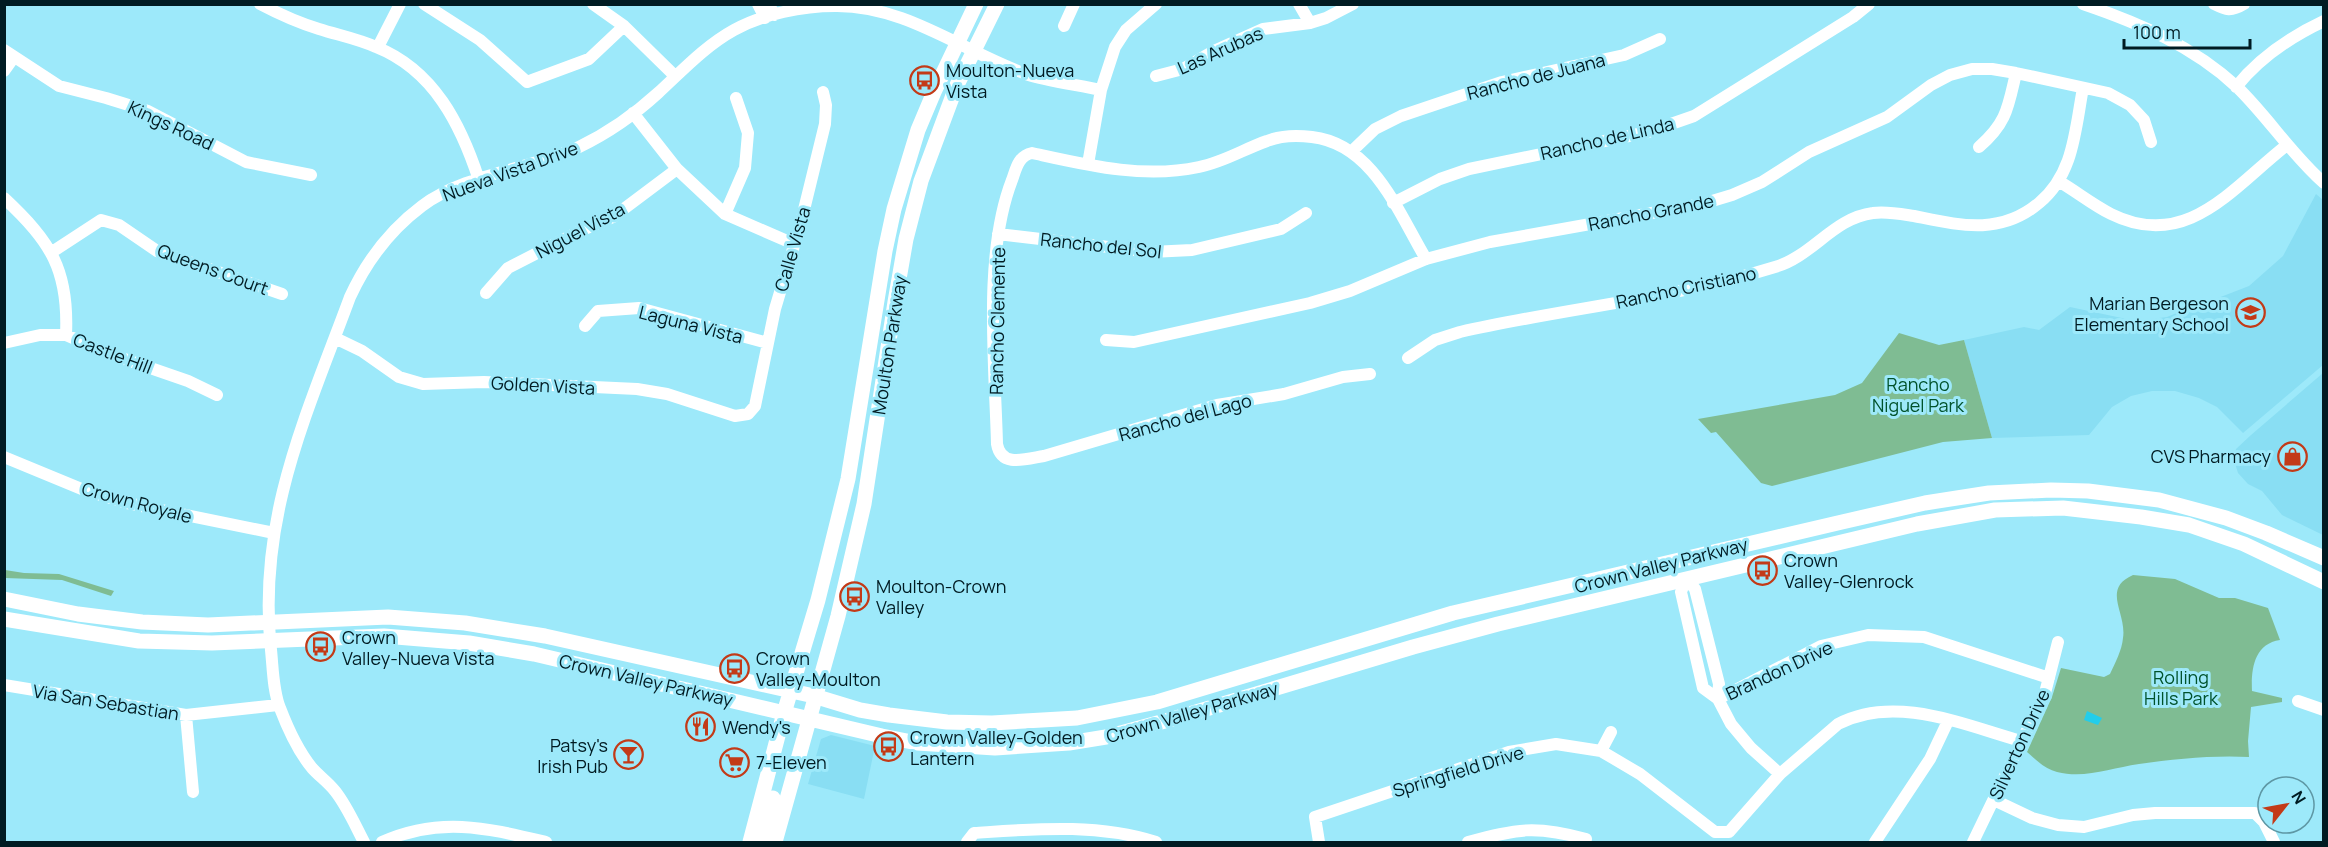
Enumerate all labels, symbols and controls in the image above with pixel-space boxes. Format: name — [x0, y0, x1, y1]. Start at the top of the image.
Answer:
scale bar — [2124, 12, 2250, 50]
text: 100 m — [2133, 20, 2181, 44]
street label: Las Arubas — [1174, 21, 1266, 79]
street label: Rancho de Juana — [1464, 47, 1608, 105]
place label: Moulton-Nueva Vista — [946, 58, 1074, 103]
bus stop icon: Moulton-Nueva Vista — [909, 64, 941, 96]
street label: Kings Road — [124, 95, 218, 155]
street label: Rancho de Linda — [1538, 111, 1676, 165]
street label: Nueva Vista Drive — [439, 135, 581, 207]
street label: Rancho Grande — [1586, 188, 1716, 236]
street label: Niguel Vista — [531, 197, 629, 263]
street label: Calle Vista — [769, 204, 815, 294]
street label: Rancho del Sol — [1039, 227, 1163, 263]
street label: Queens Court — [154, 238, 272, 300]
street label: Rancho Clemente — [984, 247, 1010, 395]
street label: Rancho Cristiano — [1614, 260, 1758, 314]
street label: Moulton Parkway — [866, 273, 912, 416]
place label: Marian Bergeson Elementary School — [2074, 291, 2229, 336]
school or university icon: Marian Bergeson Elementary School — [2234, 297, 2266, 329]
street label: Laguna Vista — [637, 300, 745, 348]
street label: Castle Hill — [70, 327, 156, 379]
street label: Golden Vista — [490, 370, 596, 400]
park label: Rancho Niguel Park — [1872, 372, 1965, 417]
street label: Rancho del Lago — [1116, 388, 1254, 446]
shop icon: CVS Pharmacy — [2276, 440, 2308, 472]
place label: CVS Pharmacy — [2151, 444, 2271, 468]
street label: Crown Royale — [79, 476, 195, 528]
street label: Crown Valley Parkway — [1572, 532, 1751, 598]
place label: Crown Valley-Glenrock — [1784, 548, 1915, 593]
bus stop icon: Crown Valley-Glenrock — [1747, 554, 1779, 586]
place label: Moulton-Crown Valley — [876, 574, 1006, 619]
bus stop icon: Moulton-Crown Valley — [839, 580, 871, 612]
place label: Crown Valley-Nueva Vista — [342, 625, 495, 670]
bus stop icon: Crown Valley-Nueva Vista — [305, 631, 337, 663]
street label: Brandon Drive — [1722, 635, 1836, 705]
place label: Crown Valley-Moulton — [756, 646, 881, 691]
street label: Crown Valley Parkway — [557, 648, 736, 712]
bus stop icon: Crown Valley-Moulton — [719, 652, 751, 684]
park label: Rolling Hills Park — [2144, 665, 2219, 710]
street label: Crown Valley Parkway — [1103, 676, 1281, 748]
street label: Via San Sebastian — [31, 679, 181, 725]
street label: Silverton Drive — [1983, 685, 2055, 803]
restaurant icon: Wendy's — [685, 711, 717, 743]
place label: Wendy's — [722, 715, 791, 739]
place label: Crown Valley-Golden Lantern — [910, 725, 1083, 770]
bus stop icon: Crown Valley-Golden Lantern — [873, 731, 905, 763]
place label: Patsy's Irish Pub — [537, 733, 608, 778]
bar icon: Patsy's Irish Pub — [613, 739, 645, 771]
street label: Springfield Drive — [1390, 740, 1526, 802]
supermarket icon: 7-Eleven — [719, 746, 751, 778]
place label: 7-Eleven — [756, 750, 827, 774]
north arrow — [2256, 775, 2316, 835]
text: N — [2286, 787, 2311, 808]

